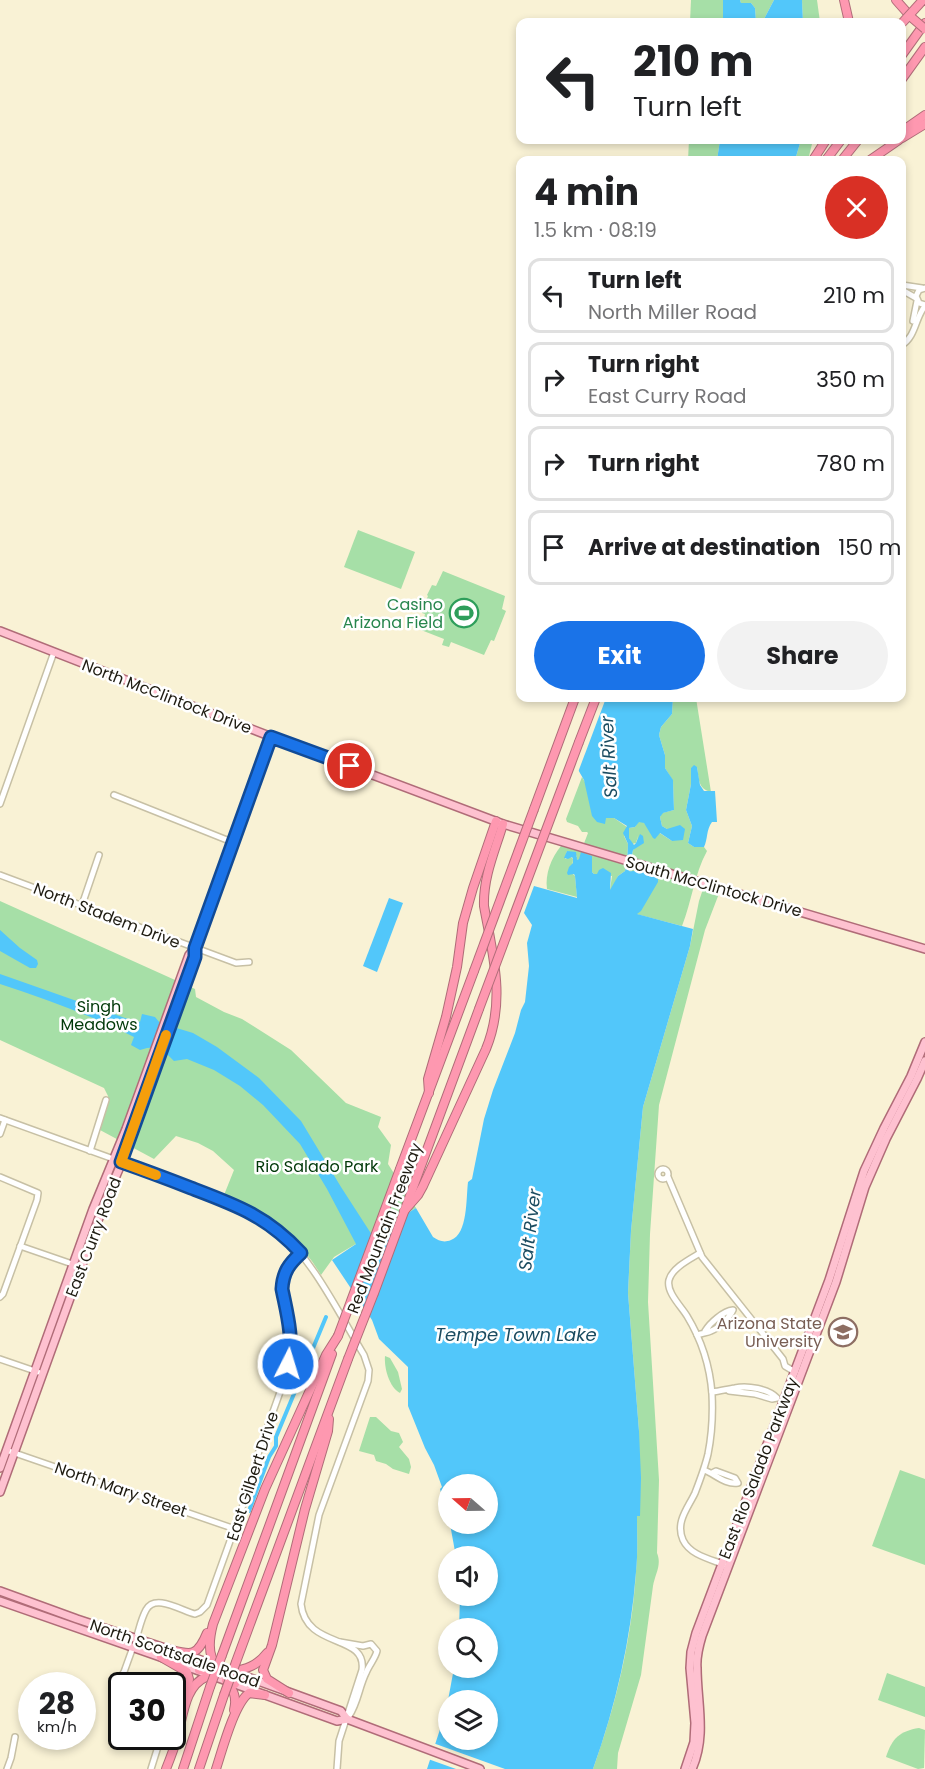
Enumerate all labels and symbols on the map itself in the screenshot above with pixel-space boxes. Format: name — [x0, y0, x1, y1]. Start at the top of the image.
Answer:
place label: Casino Arizona Field — [343, 593, 443, 634]
sports icon: Casino Arizona Field — [448, 597, 480, 629]
street label: North McClintock Drive — [79, 653, 255, 740]
water label: Salt River — [594, 714, 623, 799]
pin — [324, 740, 375, 791]
street label: South McClintock Drive — [623, 850, 805, 923]
street label: North Stadem Drive — [30, 877, 184, 954]
park label: Singh Meadows — [60, 995, 138, 1036]
street label: Red Mountain Freeway — [341, 1140, 428, 1317]
park label: Rio Salado Park — [256, 1155, 379, 1178]
street label: East Curry Road — [60, 1174, 127, 1301]
water label: Salt River — [512, 1186, 547, 1272]
place label: Arizona State University — [717, 1312, 822, 1353]
school or university icon: Arizona State University — [827, 1316, 859, 1348]
water label: Tempe Town Lake — [435, 1322, 597, 1347]
position arrow — [256, 1332, 320, 1396]
street label: East Rio Salado Parkway — [713, 1374, 804, 1562]
street label: East Gilbert Drive — [221, 1408, 284, 1544]
street label: North Mary Street — [52, 1456, 190, 1523]
north arrow — [438, 1474, 498, 1534]
street label: North Scottsdale Road — [87, 1614, 263, 1693]
speed limit sign: 30 — [108, 1672, 186, 1750]

